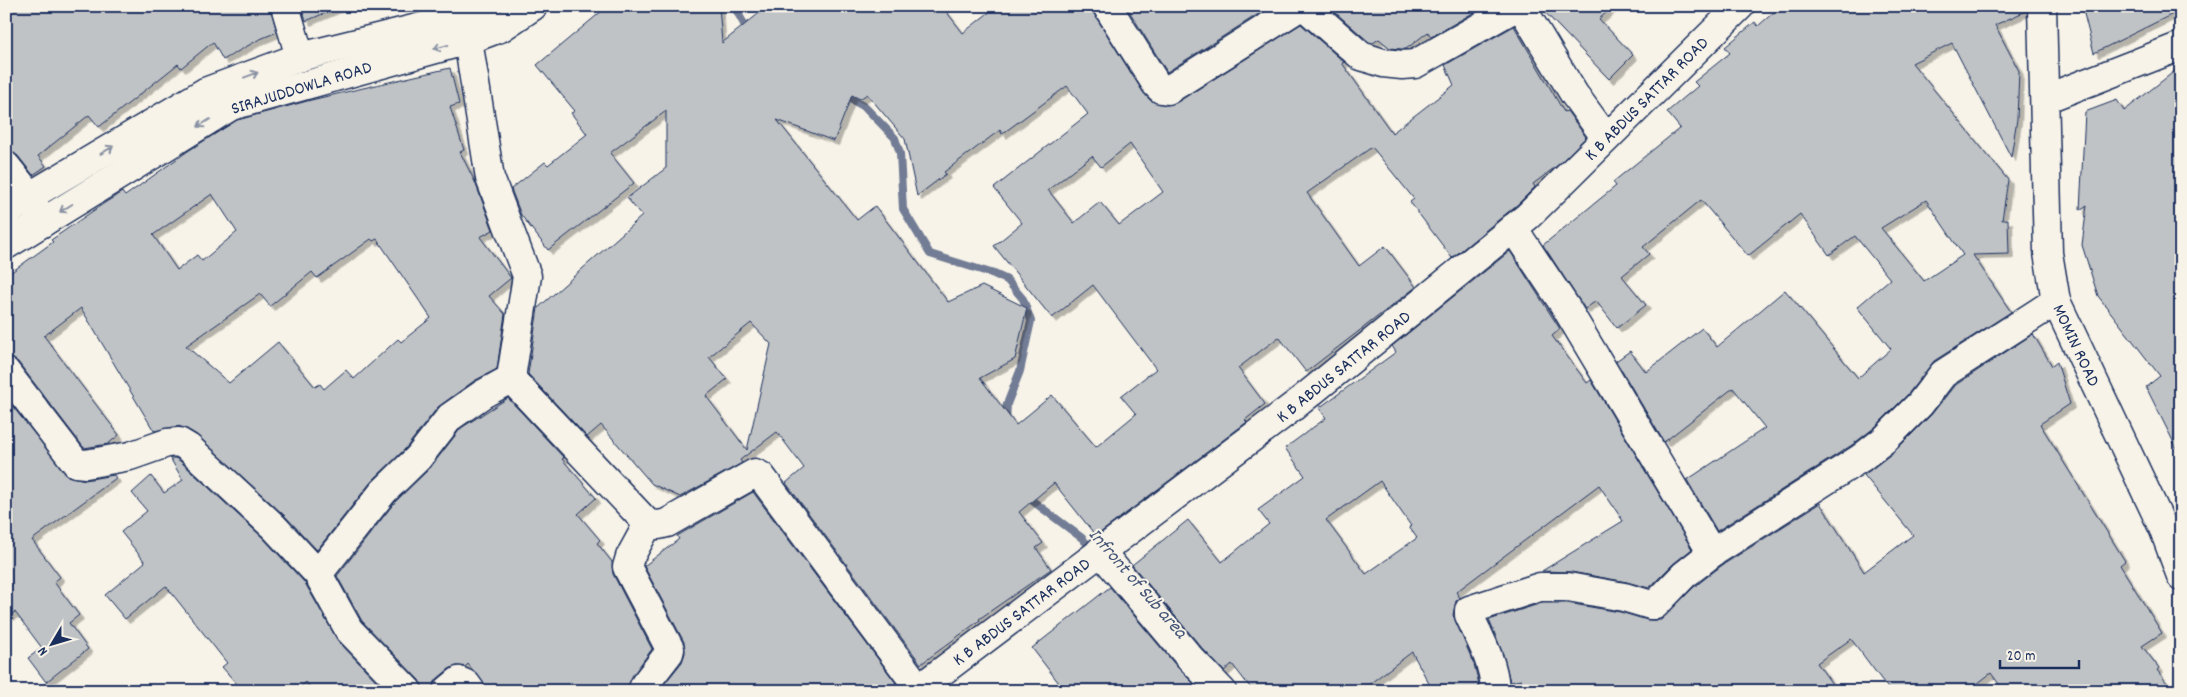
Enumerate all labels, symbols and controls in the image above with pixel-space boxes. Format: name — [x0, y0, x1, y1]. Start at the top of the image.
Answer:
street label: K B ABDUS SATTAR ROAD — [1580, 32, 1716, 168]
one-way arrow — [434, 43, 450, 52]
street label: SIRAJUDDOWLA ROAD — [228, 56, 375, 123]
one-way arrow — [242, 70, 258, 79]
one-way arrow — [198, 118, 212, 128]
one-way arrow — [99, 144, 113, 154]
one-way arrow — [60, 204, 74, 214]
street label: MOMIN ROAD — [2045, 301, 2105, 391]
street label: K B ABDUS SATTAR ROAD — [1272, 306, 1417, 430]
water label: Infront of Sub area — [1081, 523, 1193, 646]
street label: K B ABDUS SATTAR ROAD — [948, 553, 1097, 673]
north arrow — [28, 620, 78, 670]
scale bar — [2000, 637, 2078, 669]
text: N — [33, 642, 53, 660]
text: 20 m — [2007, 646, 2035, 668]

